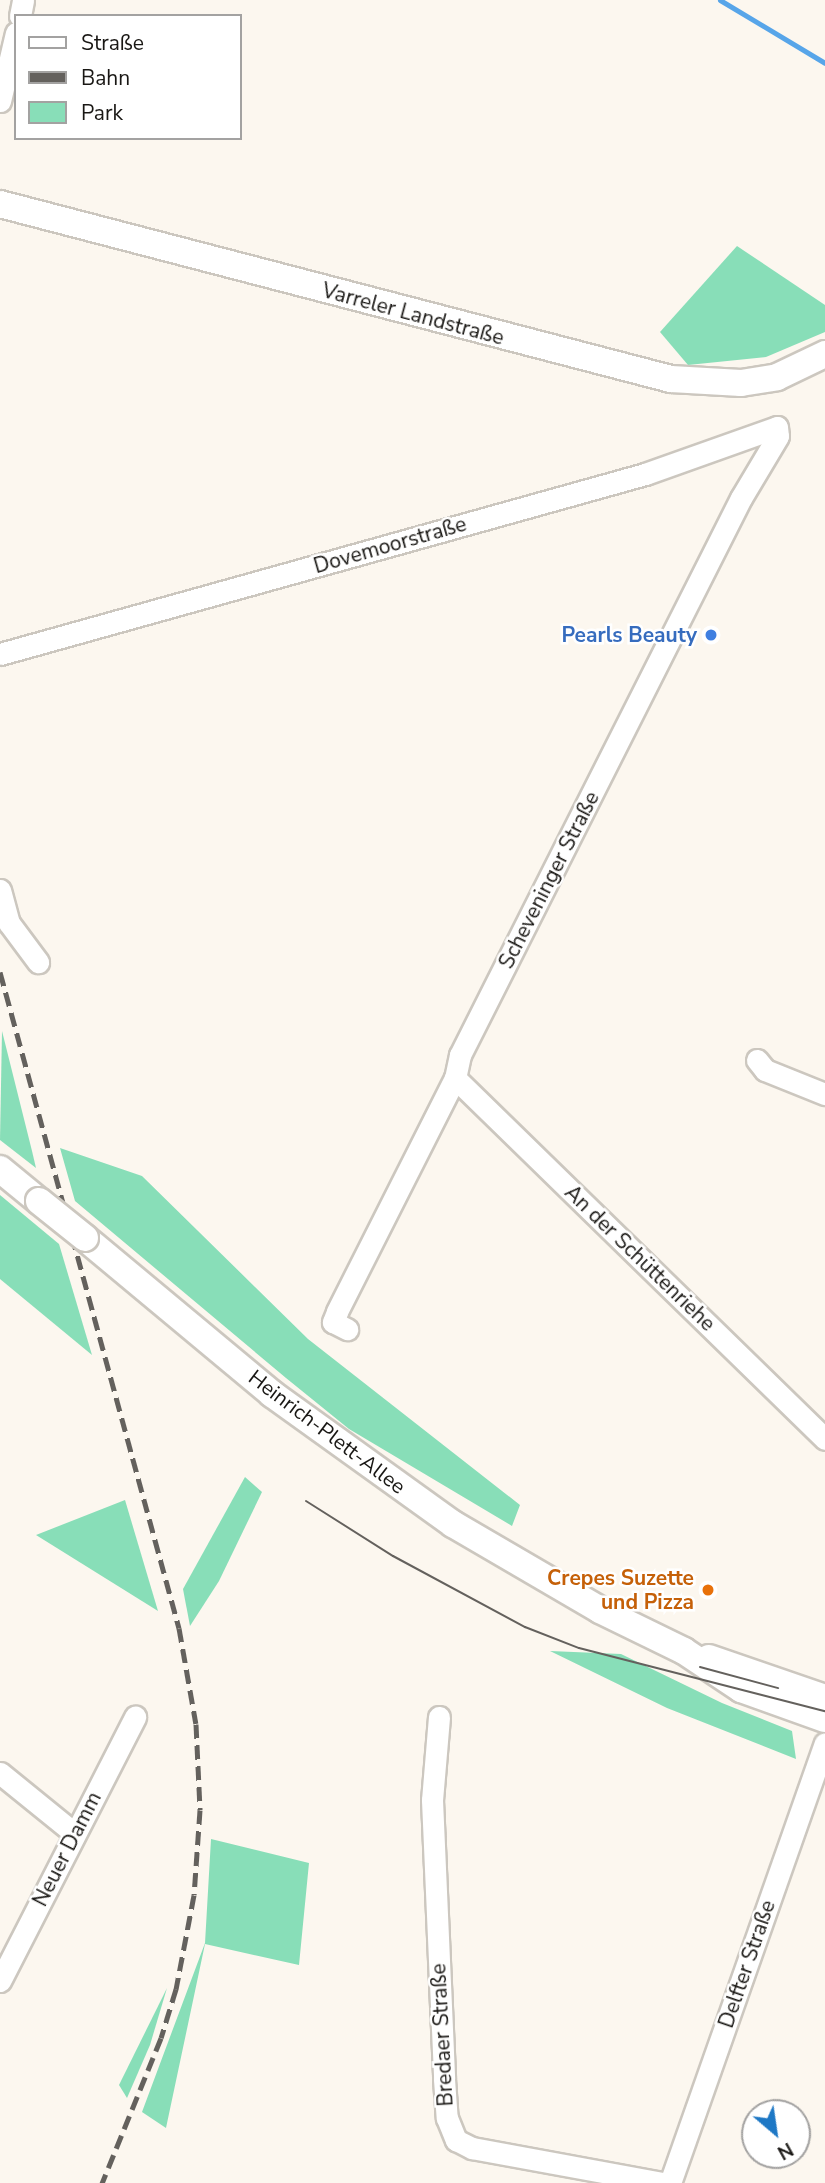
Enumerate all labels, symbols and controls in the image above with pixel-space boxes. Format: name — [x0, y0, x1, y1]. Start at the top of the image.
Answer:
legend — [14, 14, 242, 140]
text: Straße — [81, 29, 144, 57]
text: Bahn — [81, 64, 130, 92]
text: Park — [81, 99, 123, 127]
street label: Varreler Landstraße — [319, 278, 507, 350]
street label: Dovemoorstraße — [311, 511, 469, 579]
place label: Pearls Beauty — [561, 622, 697, 648]
marker: Pearls Beauty — [703, 627, 719, 643]
street label: Scheveninger Straße — [493, 787, 605, 973]
street label: An der Schüttenriehe — [560, 1180, 720, 1336]
street label: Heinrich-Plett-Allee — [243, 1365, 411, 1499]
place label: Crepes Suzette und Pizza — [547, 1565, 694, 1615]
marker: Crepes Suzette und Pizza — [700, 1582, 716, 1598]
street label: Neuer Damm — [27, 1787, 107, 1911]
street label: Delfter Straße — [713, 1897, 781, 2031]
street label: Bredaer Straße — [426, 1963, 458, 2107]
north arrow — [741, 2099, 811, 2169]
text: N — [773, 2136, 798, 2165]

